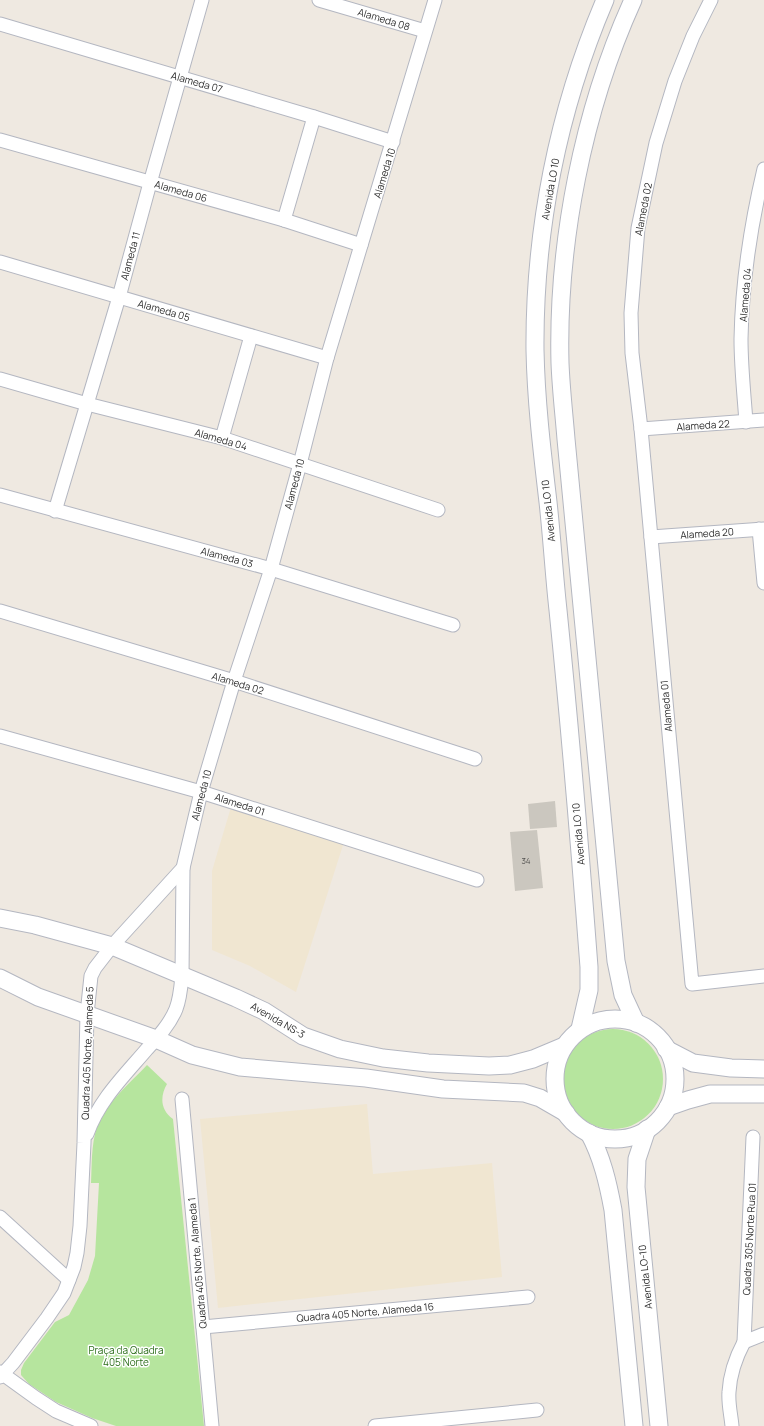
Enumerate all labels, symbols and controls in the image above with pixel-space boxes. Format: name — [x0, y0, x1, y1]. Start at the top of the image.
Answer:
street label: Alameda 08 — [356, 4, 412, 34]
street label: Alameda 07 — [170, 68, 224, 96]
street label: Alameda 10 — [370, 146, 398, 200]
street label: Avenida LO 10 — [538, 157, 562, 221]
street label: Alameda 06 — [153, 177, 209, 205]
street label: Alameda 02 — [631, 181, 655, 237]
street label: Alameda 11 — [117, 230, 143, 282]
street label: Alameda 04 — [736, 267, 754, 323]
street label: Alameda 05 — [136, 296, 192, 324]
street label: Alameda 22 — [676, 416, 730, 434]
street label: Alameda 04 — [193, 425, 249, 453]
street label: Alameda 10 — [281, 457, 307, 511]
street label: Avenida LO 10 — [538, 479, 558, 543]
street label: Alameda 20 — [680, 524, 734, 542]
street label: Alameda 03 — [199, 543, 255, 571]
street label: Alameda 02 — [210, 668, 266, 698]
street label: Alameda 01 — [657, 679, 675, 733]
street label: Alameda 10 — [188, 768, 214, 822]
street label: Alameda 01 — [213, 789, 267, 819]
street label: Avenida LO 10 — [568, 802, 588, 866]
house number: 34 — [521, 855, 531, 866]
street label: Quadra 405 Norte, Alameda 5 — [78, 986, 96, 1120]
street label: Avenida NS-3 — [248, 999, 308, 1041]
street label: Quadra 305 Norte Rua 01 — [739, 1182, 759, 1296]
street label: Quadra 405 Norte, Alameda 1 — [184, 1197, 210, 1329]
street label: Avenida LO-10 — [635, 1244, 655, 1310]
street label: Quadra 405 Norte, Alameda 16 — [296, 1299, 434, 1325]
park label: Praça da Quadra 405 Norte — [88, 1343, 164, 1369]

